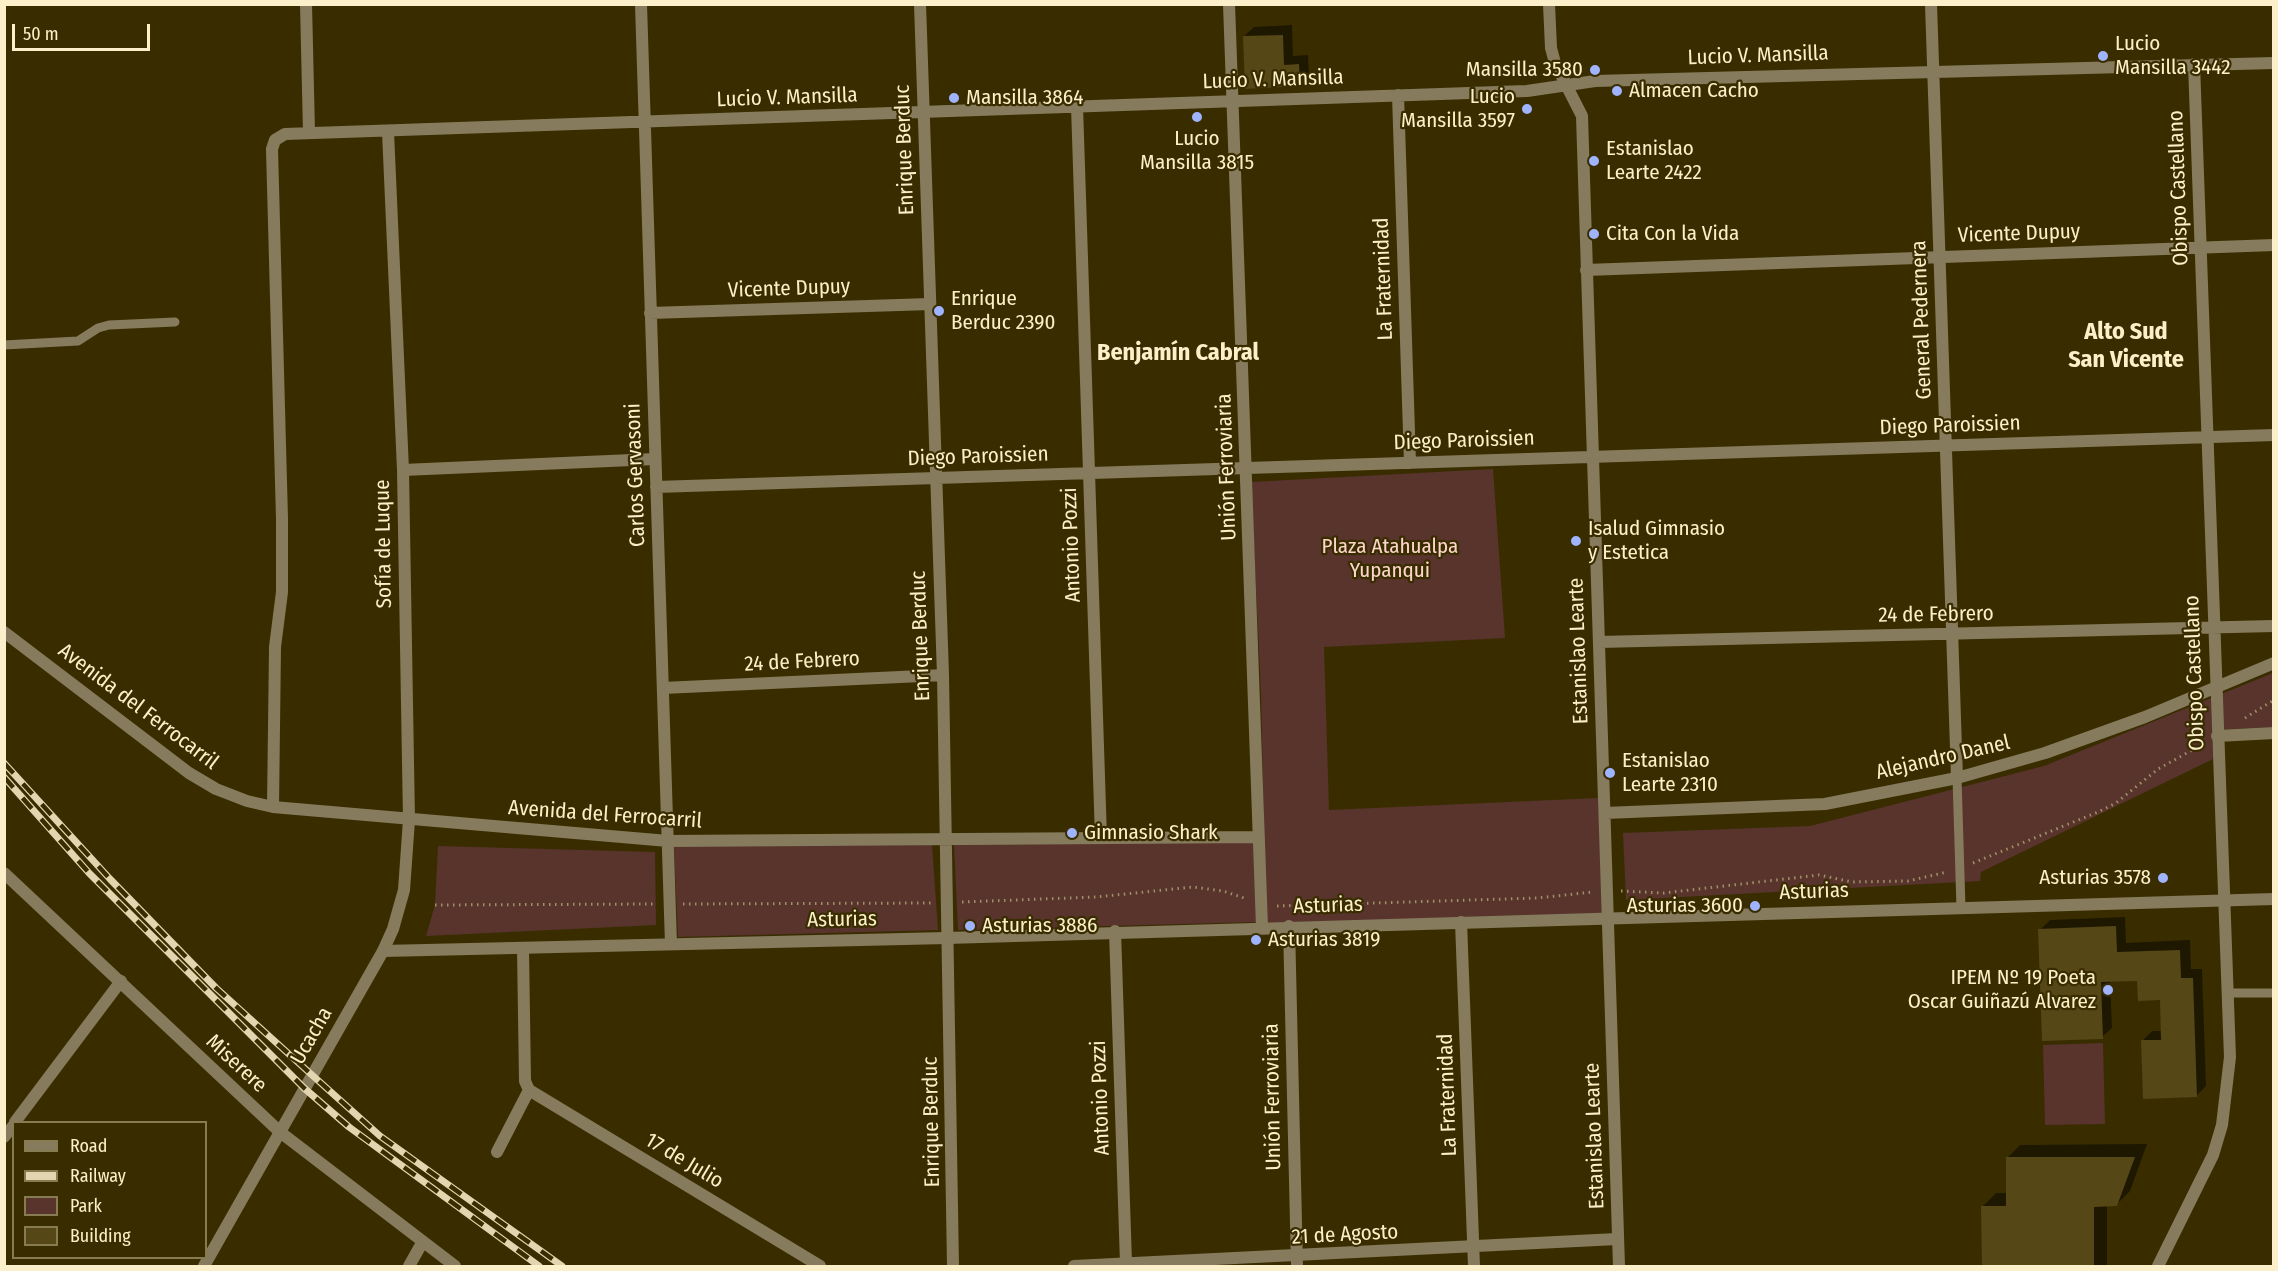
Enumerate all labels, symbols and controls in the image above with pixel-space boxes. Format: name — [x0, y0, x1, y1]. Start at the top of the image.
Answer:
scale bar — [15, 12, 153, 50]
text: 50 m — [23, 23, 59, 45]
place label: Lucio Mansilla 3442 — [2115, 31, 2230, 81]
street label: Lucio V. Mansilla — [1687, 41, 1829, 71]
marker: Lucio Mansilla 3442 — [2096, 49, 2110, 63]
place label: Mansilla 3580 — [1466, 57, 1583, 83]
marker: Mansilla 3580 — [1588, 63, 1602, 77]
street label: Lucio V. Mansilla — [1202, 65, 1344, 95]
place label: Almacen Cacho — [1629, 78, 1759, 104]
street label: Lucio V. Mansilla — [716, 83, 858, 113]
street label: Enrique Berduc — [890, 84, 920, 216]
place label: Lucio Mansilla 3597 — [1401, 84, 1515, 134]
marker: Almacen Cacho — [1610, 84, 1624, 98]
place label: Mansilla 3864 — [966, 85, 1083, 111]
marker: Mansilla 3864 — [947, 91, 961, 105]
marker: Lucio Mansilla 3597 — [1520, 102, 1534, 116]
marker: Lucio Mansilla 3815 — [1190, 110, 1204, 124]
street label: Obispo Castellano — [2164, 110, 2194, 266]
place label: Lucio Mansilla 3815 — [1140, 126, 1254, 176]
place label: Estanislao Learte 2422 — [1606, 136, 1702, 186]
marker: Estanislao Learte 2422 — [1587, 154, 1601, 168]
street label: La Fraternidad — [1369, 217, 1399, 341]
street label: Vicente Dupuy — [1957, 219, 2081, 249]
place label: Cita Con la Vida — [1606, 221, 1739, 247]
marker: Cita Con la Vida — [1587, 227, 1601, 241]
street label: General Pedernera — [1907, 240, 1937, 400]
street label: Vicente Dupuy — [727, 274, 851, 304]
place label: Enrique Berduc 2390 — [951, 286, 1055, 336]
marker: Enrique Berduc 2390 — [932, 304, 946, 318]
district label: Alto Sud San Vicente — [2068, 318, 2184, 374]
district label: Benjamín Cabral — [1097, 339, 1259, 367]
street label: Unión Ferroviaria — [1212, 393, 1242, 541]
street label: Carlos Gervasoni — [621, 403, 651, 547]
street label: Diego Paroissien — [1879, 411, 2021, 441]
street label: Diego Paroissien — [1393, 426, 1535, 456]
street label: Diego Paroissien — [907, 442, 1049, 472]
street label: Sofía de Luque — [370, 479, 398, 609]
street label: Antonio Pozzi — [1057, 487, 1087, 603]
place label: Isalud Gimnasio y Estetica — [1588, 516, 1725, 566]
park label: Plaza Atahualpa Yupanqui — [1322, 534, 1458, 584]
marker: Isalud Gimnasio y Estetica — [1569, 534, 1583, 548]
street label: Enrique Berduc — [906, 570, 936, 702]
street label: Estanislao Learte — [1564, 577, 1594, 725]
street label: Obispo Castellano — [2180, 595, 2210, 751]
street label: 24 de Febrero — [1878, 601, 1994, 629]
street label: Avenida del Ferrocarril — [53, 639, 223, 775]
street label: 24 de Febrero — [744, 646, 860, 678]
street label: Alejandro Danel — [1874, 730, 2012, 786]
place label: Estanislao Learte 2310 — [1622, 748, 1718, 798]
marker: Estanislao Learte 2310 — [1603, 766, 1617, 780]
street label: Avenida del Ferrocarril — [507, 796, 703, 834]
place label: Gimnasio Shark — [1084, 820, 1218, 846]
marker: Gimnasio Shark — [1065, 826, 1079, 840]
place label: Asturias 3578 — [2039, 865, 2151, 891]
marker: Asturias 3578 — [2156, 871, 2170, 885]
street label: Asturias — [1779, 878, 1849, 906]
street label: Asturias — [1293, 892, 1363, 920]
place label: Asturias 3600 — [1627, 893, 1743, 919]
marker: Asturias 3600 — [1748, 899, 1762, 913]
street label: Asturias — [807, 907, 877, 933]
place label: Asturias 3886 — [982, 913, 1097, 939]
marker: Asturias 3886 — [963, 919, 977, 933]
place label: Asturias 3819 — [1268, 927, 1380, 953]
marker: Asturias 3819 — [1249, 933, 1263, 947]
place label: IPEM Nº 19 Poeta Oscar Guiñazú Alvarez — [1908, 965, 2096, 1015]
marker: IPEM Nº 19 Poeta Oscar Guiñazú Alvarez — [2101, 983, 2115, 997]
street label: Ucacha — [286, 1003, 338, 1069]
street label: Unión Ferroviaria — [1259, 1023, 1287, 1171]
street label: Miserere — [200, 1030, 272, 1098]
street label: La Fraternidad — [1433, 1033, 1463, 1157]
street label: Antonio Pozzi — [1086, 1040, 1116, 1156]
street label: Enrique Berduc — [918, 1056, 946, 1188]
street label: Estanislao Learte — [1580, 1062, 1610, 1210]
legend — [12, 1121, 207, 1259]
street label: 17 de Julio — [640, 1128, 728, 1194]
text: Road — [70, 1135, 107, 1157]
text: Railway — [70, 1165, 126, 1187]
text: Park — [70, 1195, 102, 1217]
street label: 21 de Agosto — [1291, 1220, 1399, 1250]
text: Building — [70, 1225, 131, 1247]

